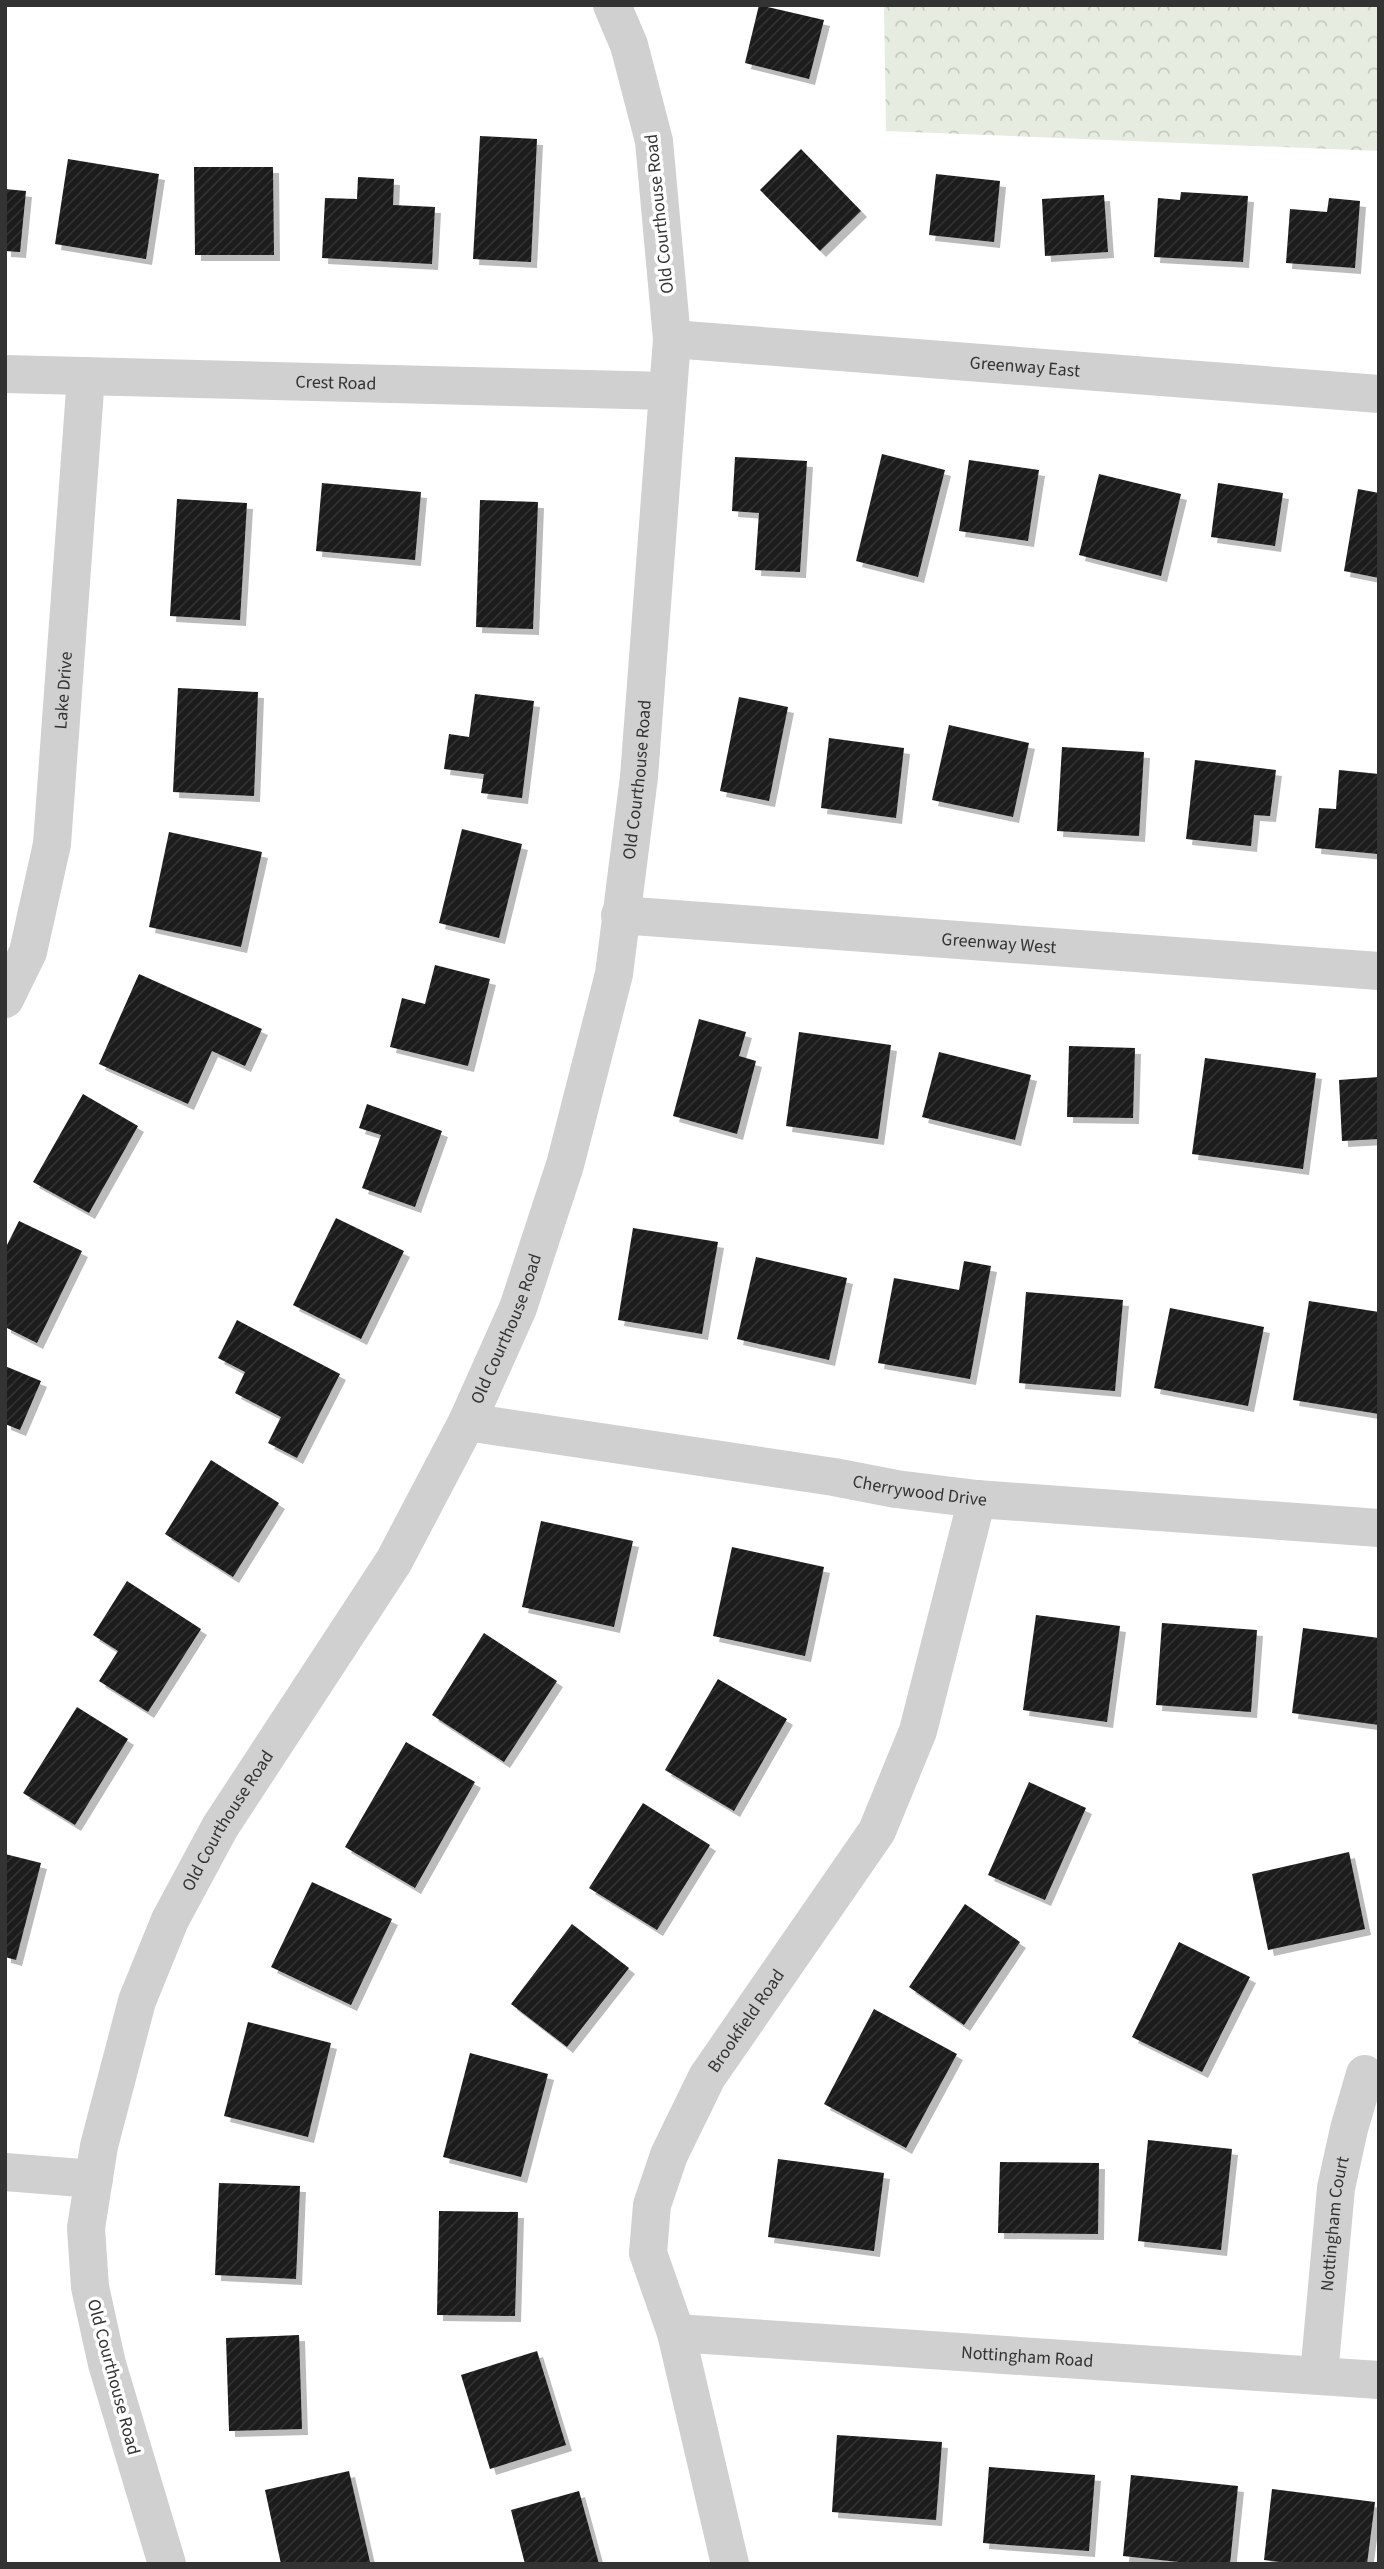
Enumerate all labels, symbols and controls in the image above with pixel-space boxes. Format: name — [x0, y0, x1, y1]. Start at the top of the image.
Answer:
street label: Old Courthouse Road — [639, 133, 680, 295]
street label: Greenway East — [969, 350, 1081, 384]
street label: Crest Road — [295, 369, 377, 397]
street label: Lake Drive — [48, 651, 79, 730]
street label: Old Courthouse Road — [617, 699, 658, 861]
street label: Greenway West — [941, 927, 1057, 960]
street label: Old Courthouse Road — [465, 1250, 548, 1408]
street label: Cherrywood Drive — [850, 1469, 988, 1513]
street label: Old Courthouse Road — [176, 1746, 280, 1896]
street label: Brookfield Road — [702, 1964, 791, 2078]
street label: Nottingham Court — [1315, 2154, 1356, 2292]
street label: Old Courthouse Road — [81, 2296, 146, 2458]
street label: Nottingham Road — [960, 2340, 1094, 2374]

